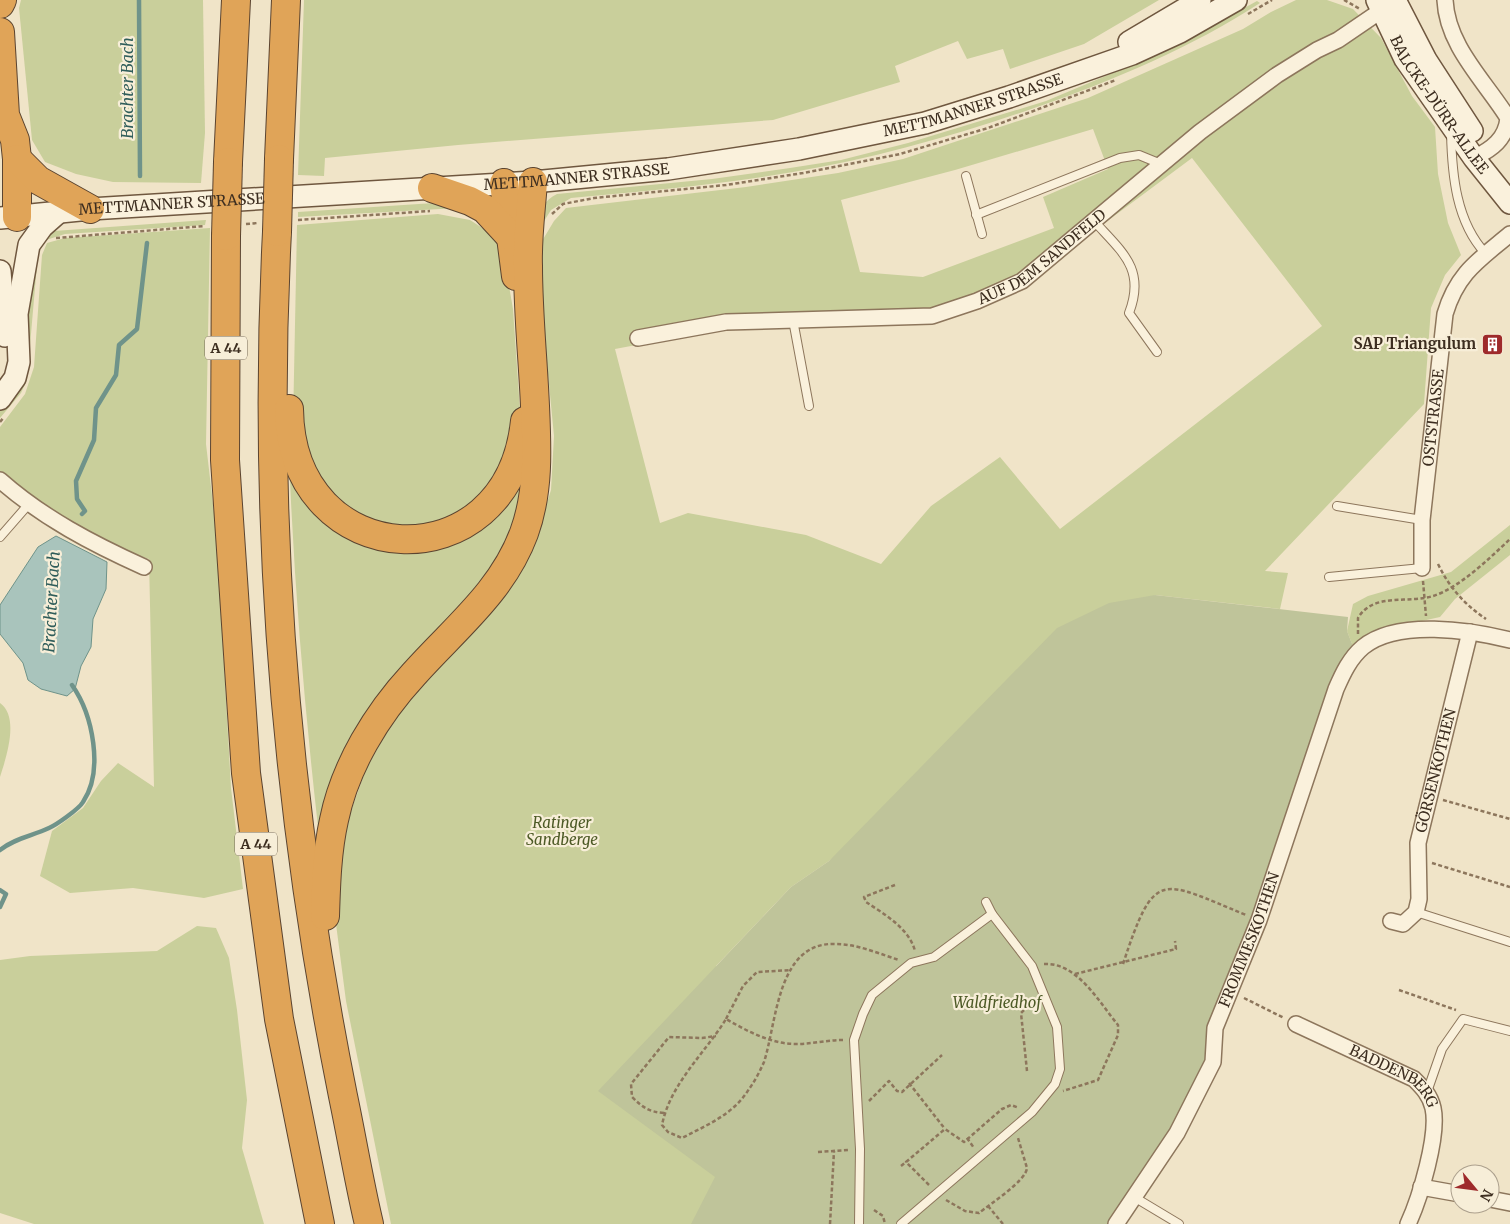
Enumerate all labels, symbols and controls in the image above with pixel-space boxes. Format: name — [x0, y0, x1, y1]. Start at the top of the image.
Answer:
street label: BALCKE-DÜRR-ALLEE — [1386, 32, 1493, 178]
water label: Brachter Bach — [117, 37, 137, 139]
street label: METTMANNER STRASSE — [882, 69, 1065, 140]
street label: METTMANNER STRASSE — [483, 159, 671, 194]
street label: METTMANNER STRASSE — [77, 188, 265, 219]
street label: AUF DEM SANDFELD — [974, 205, 1110, 309]
building icon: SAP Triangulum — [1480, 332, 1504, 356]
place label: SAP Triangulum — [1353, 334, 1476, 353]
road number: A 44 — [205, 336, 247, 359]
street label: OSTSTRASSE — [1418, 368, 1448, 467]
water label: Brachter Bach — [38, 551, 64, 653]
street label: GÖRSENKOTHEN — [1411, 706, 1460, 835]
park label: Ratinger Sandberge — [526, 813, 598, 849]
road number: A 44 — [235, 832, 277, 856]
street label: FROMMESKOTHEN — [1214, 869, 1283, 1010]
park label: Waldfriedhof — [953, 993, 1043, 1012]
street label: BADDENBERG — [1346, 1040, 1442, 1110]
north arrow — [1450, 1164, 1500, 1214]
text: N — [1476, 1186, 1497, 1205]

